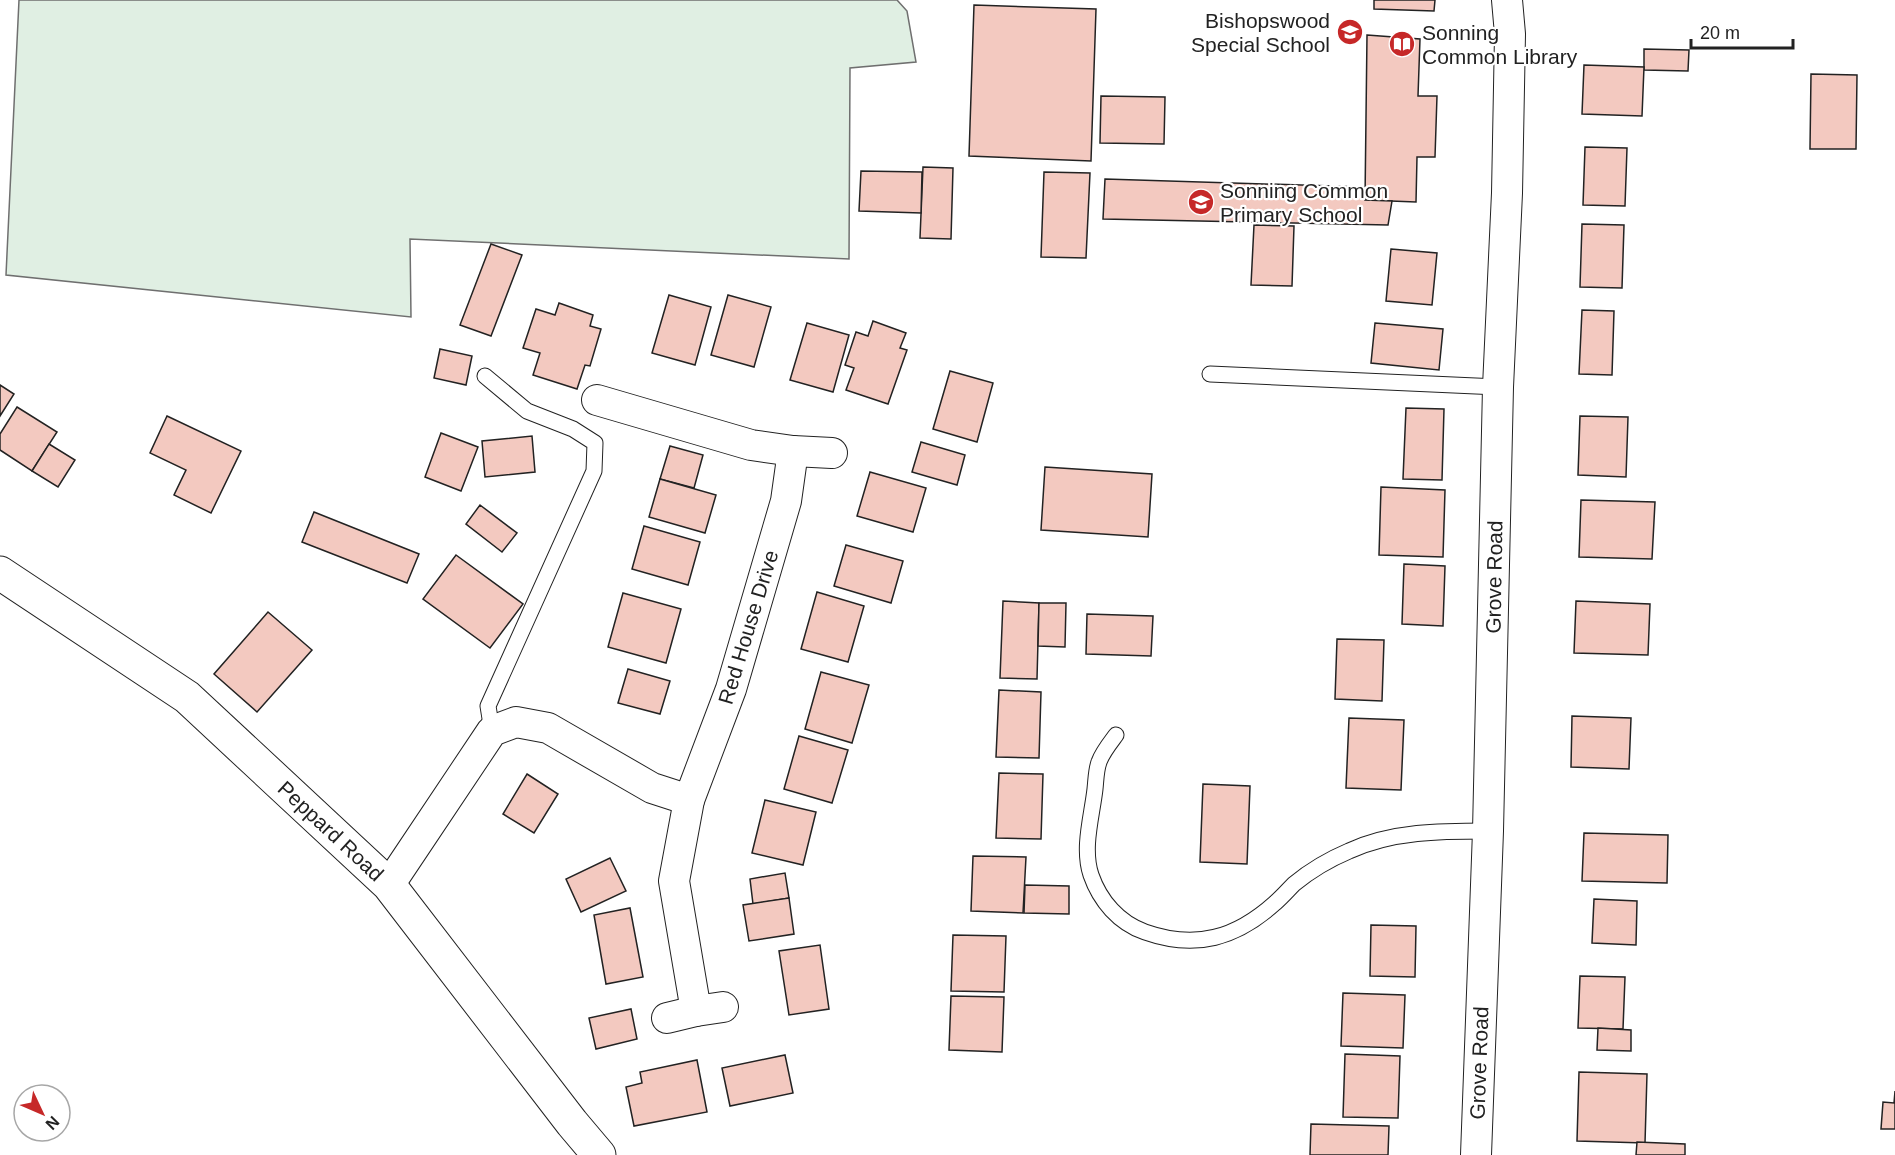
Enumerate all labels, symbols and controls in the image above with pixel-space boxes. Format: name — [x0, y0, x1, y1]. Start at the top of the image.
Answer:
place label: Bishopswood Special School — [1191, 9, 1330, 56]
scale bar — [1691, 12, 1793, 50]
school or university icon: Bishopswood Special School — [1335, 17, 1365, 47]
place label: Sonning Common Library — [1422, 21, 1578, 68]
text: 20 m — [1700, 23, 1740, 43]
library icon: Sonning Common Library — [1387, 29, 1417, 59]
place label: Sonning Common Primary School — [1220, 179, 1388, 226]
school or university icon: Sonning Common Primary School — [1186, 187, 1216, 217]
street label: Grove Road — [1482, 520, 1506, 634]
street label: Red House Drive — [714, 547, 782, 707]
street label: Peppard Road — [274, 776, 388, 886]
street label: Grove Road — [1466, 1006, 1492, 1120]
north arrow — [12, 1083, 72, 1143]
text: N — [42, 1113, 63, 1133]

